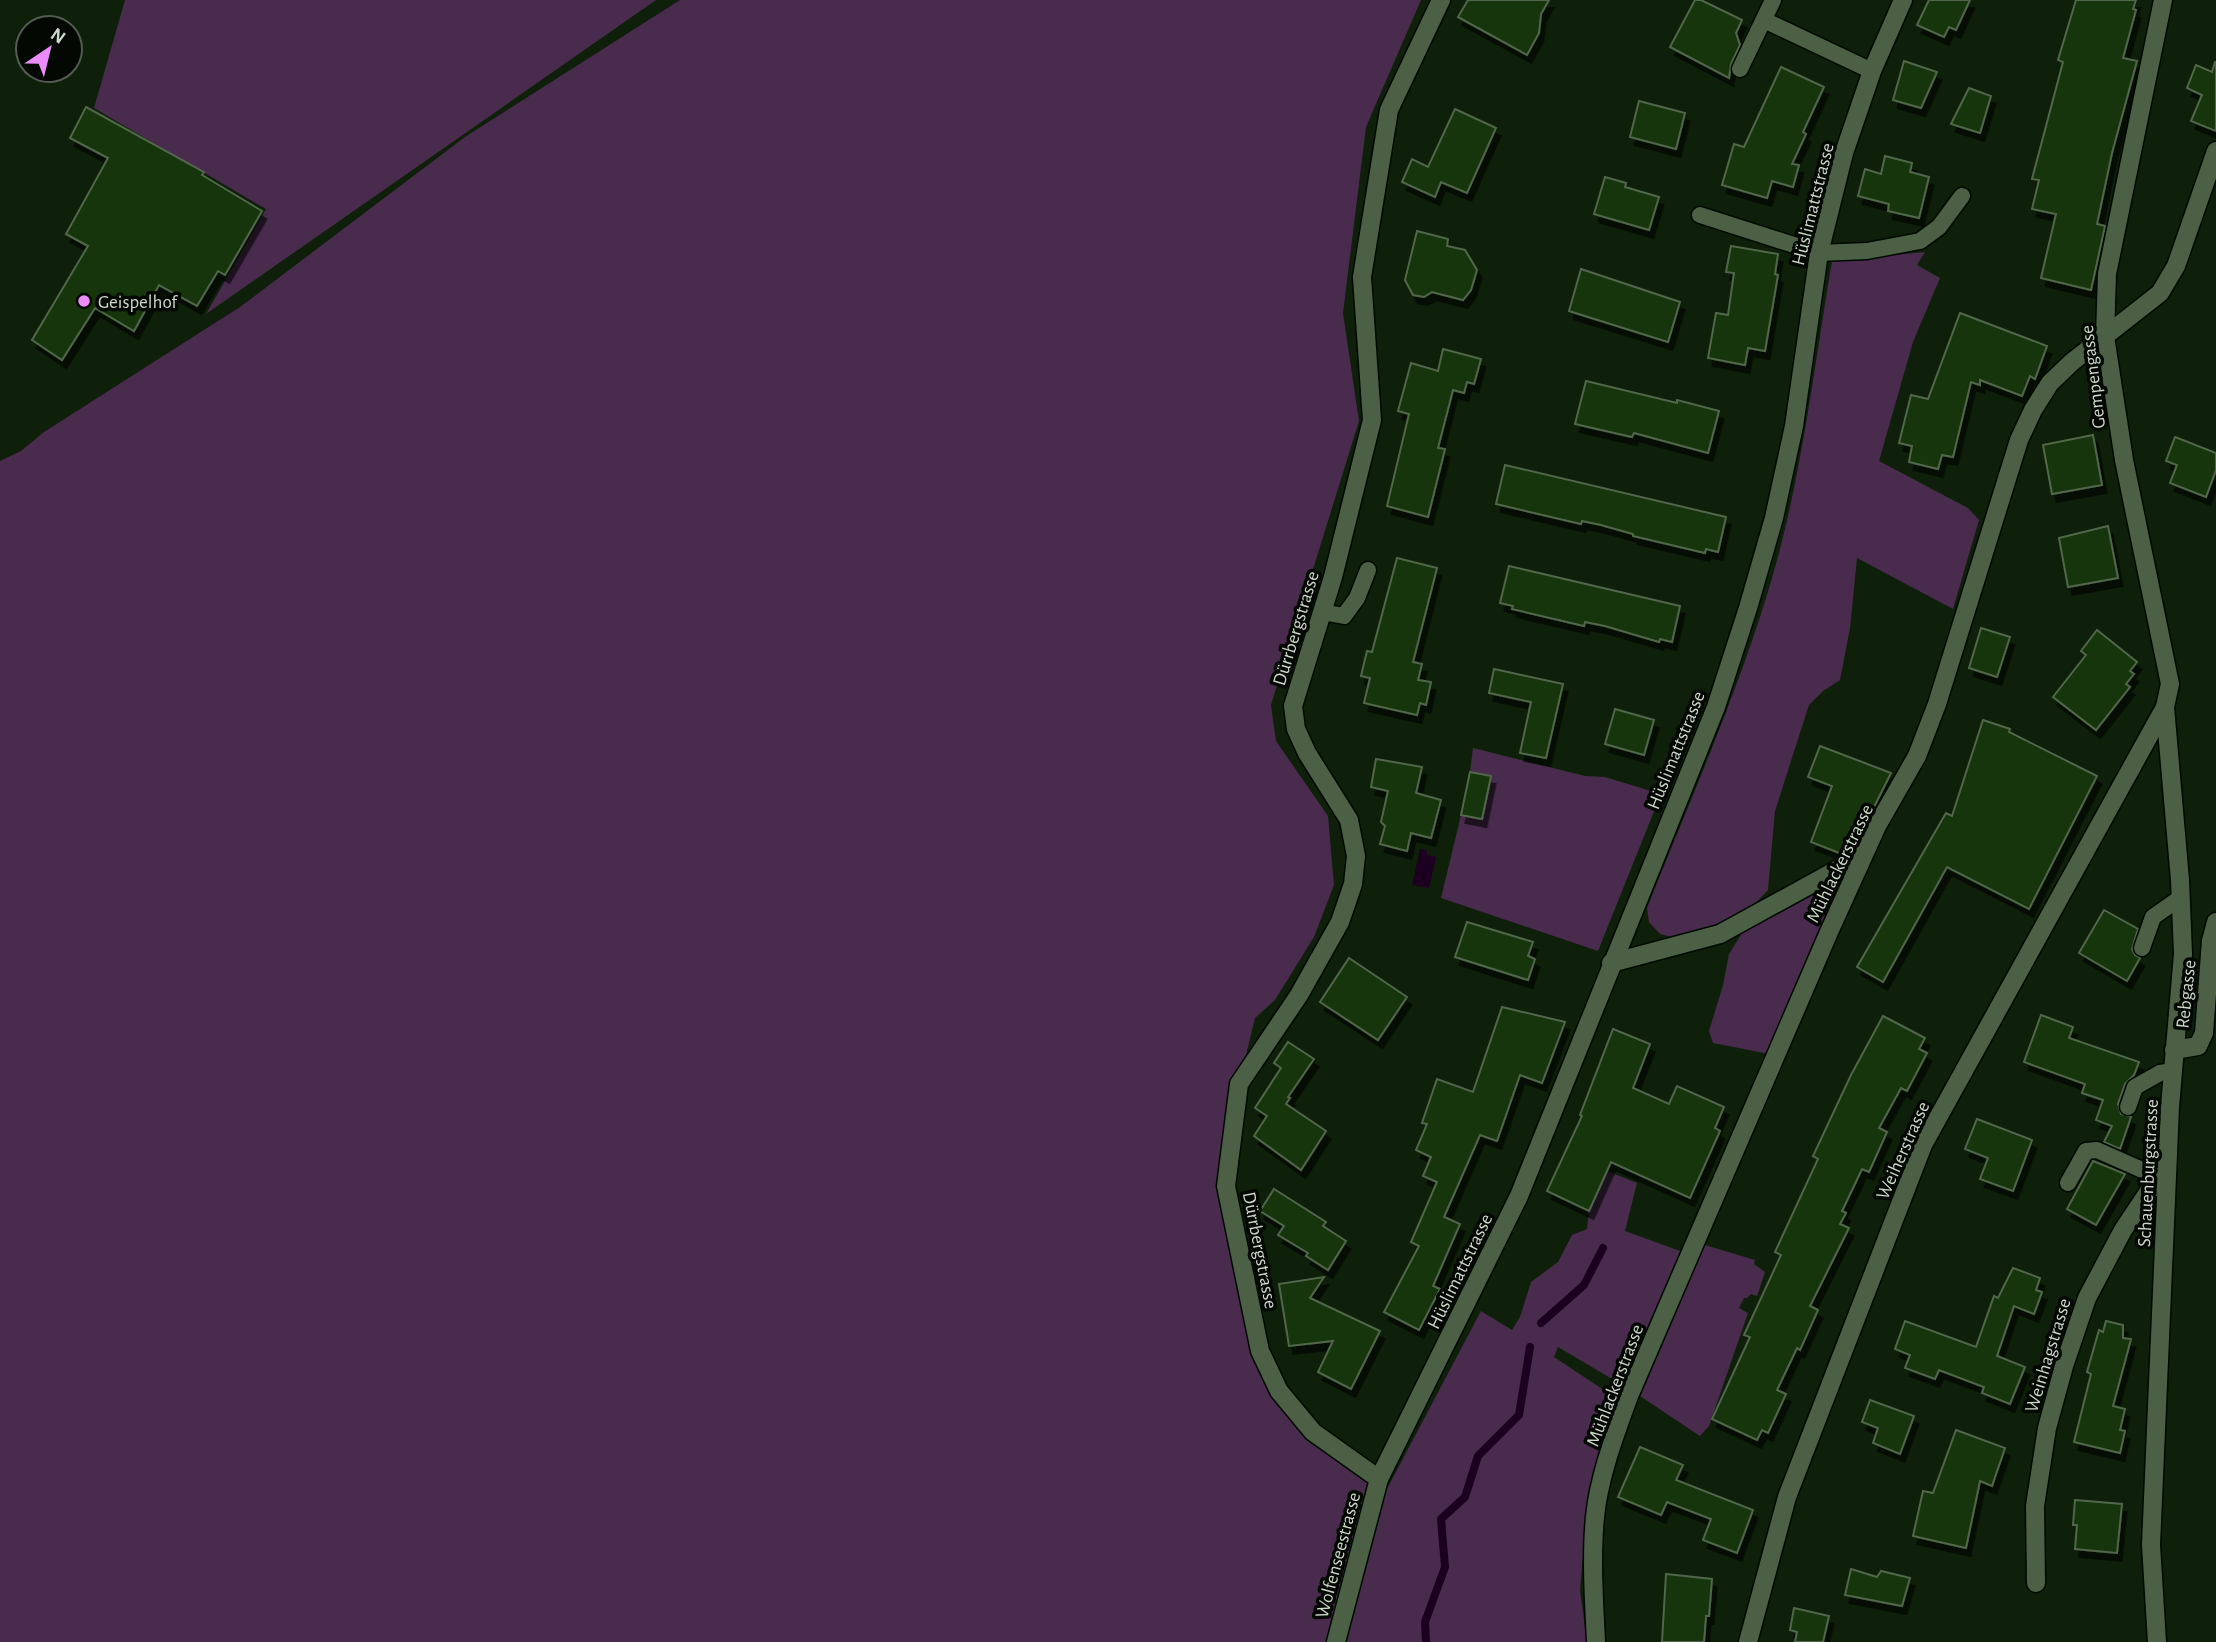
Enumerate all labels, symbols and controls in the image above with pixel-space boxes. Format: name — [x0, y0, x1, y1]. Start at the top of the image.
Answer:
north arrow — [14, 14, 84, 84]
text: N — [47, 25, 69, 48]
street label: Hüslimattstrasse — [1789, 141, 1838, 268]
marker: Geispelhof — [76, 293, 92, 309]
place label: Geispelhof — [98, 293, 178, 312]
street label: Gempengasse — [2078, 324, 2109, 430]
street label: Dürrbergstrasse — [1270, 569, 1323, 688]
street label: Hüslimattstrasse — [1644, 689, 1709, 812]
street label: Mühlackerstrasse — [1804, 802, 1877, 926]
street label: Rebgasse — [2173, 959, 2200, 1029]
street label: Weiherstrasse — [1873, 1099, 1933, 1202]
street label: Schauenburgstrasse — [2135, 1099, 2162, 1248]
street label: Dürrbergstrasse — [1239, 1190, 1280, 1310]
street label: Hüslimattstrasse — [1424, 1211, 1496, 1332]
street label: Weinhagstrasse — [2022, 1296, 2075, 1415]
street label: Mühlackerstrasse — [1583, 1322, 1647, 1449]
street label: Wolfenseestrasse — [1313, 1490, 1364, 1620]

